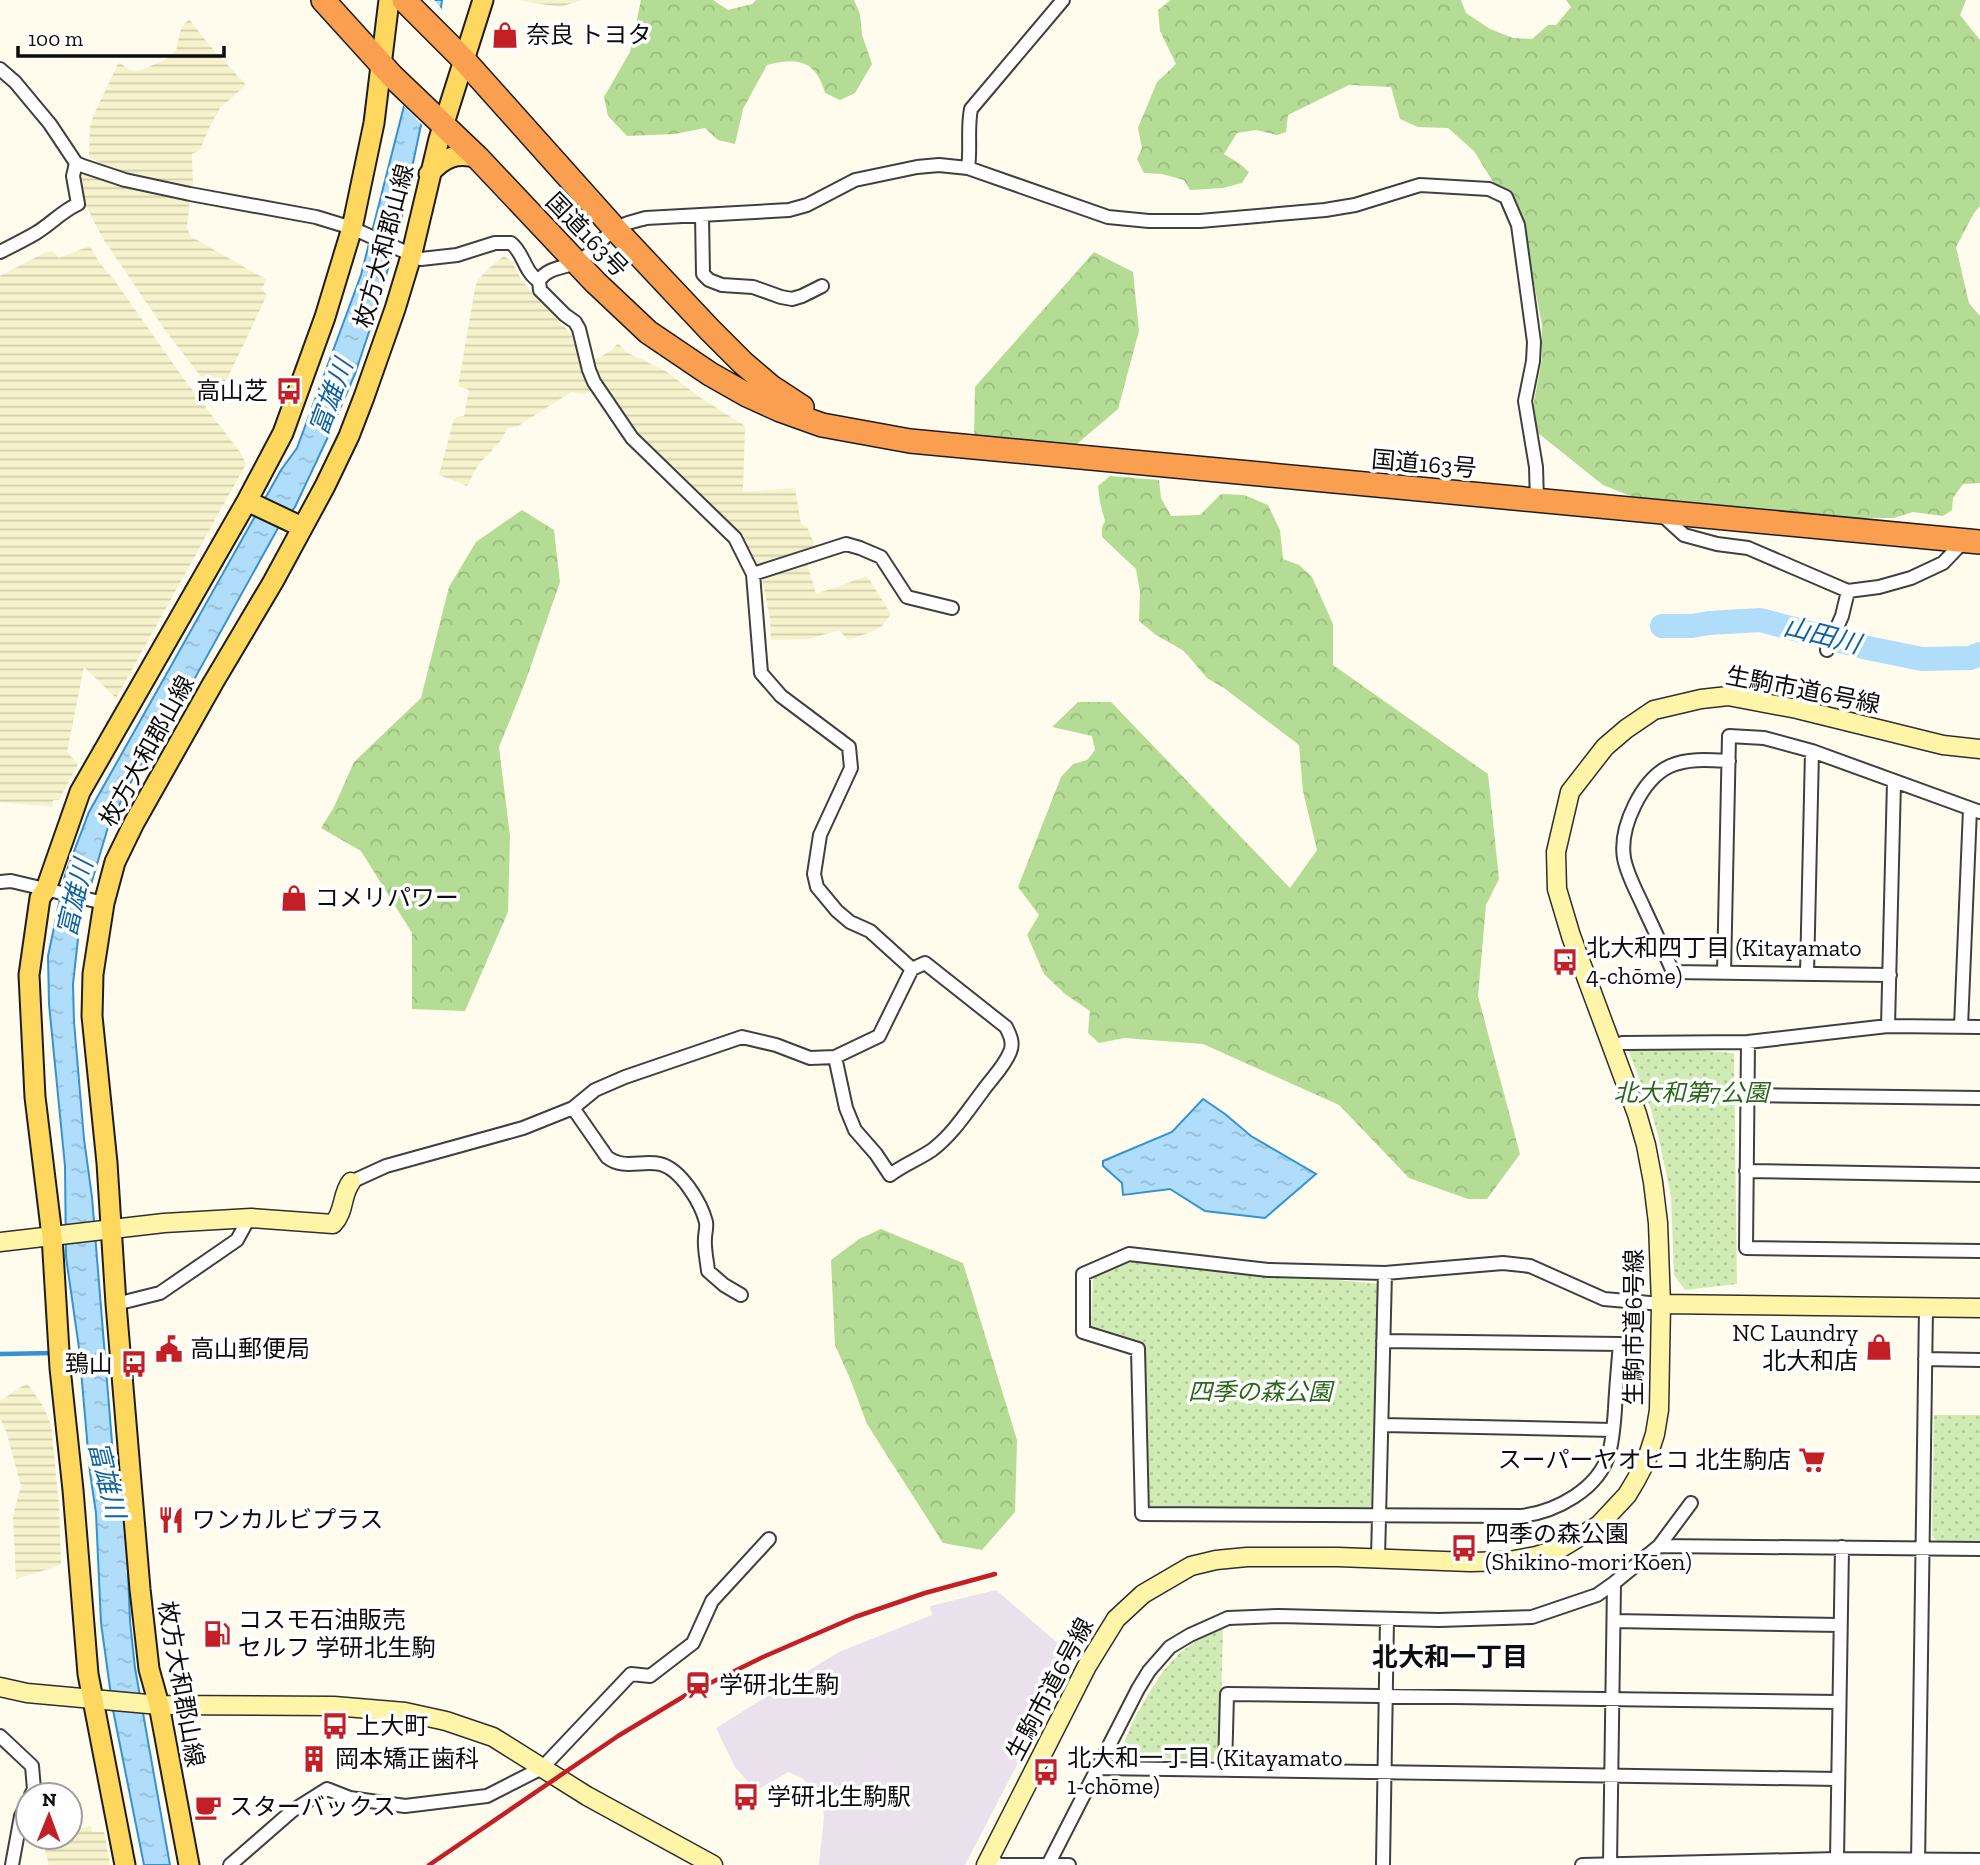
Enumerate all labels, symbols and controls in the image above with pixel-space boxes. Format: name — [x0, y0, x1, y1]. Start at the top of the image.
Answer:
scale bar — [18, 14, 224, 58]
shop icon: 奈良 トヨタ — [490, 20, 520, 50]
place label: 奈良 トヨタ — [526, 20, 651, 49]
text: 100 m — [28, 26, 83, 51]
street label: 枚方大和郡山線 — [348, 161, 419, 331]
street label: 国道163号 — [540, 187, 635, 283]
water label: 富雄川 — [303, 352, 360, 439]
place label: 高山芝 — [196, 376, 268, 405]
bus stop icon: 高山芝 — [274, 376, 304, 406]
street label: 国道163号 — [1370, 444, 1478, 483]
water label: 山田川 — [1780, 610, 1867, 661]
street label: 生駒市道6号線 — [1723, 660, 1883, 719]
street label: 枚方大和郡山線 — [93, 670, 200, 831]
water label: 富雄川 — [51, 853, 100, 940]
shop icon: コメリパワー — [279, 883, 309, 913]
place label: コメリパワー — [315, 883, 459, 912]
place label: 北大和四丁目 (Kitayamato 4-chōme) — [1586, 933, 1862, 990]
bus stop icon: 北大和四丁目 (Kitayamato 4-chōme) — [1550, 947, 1580, 977]
park label: 北大和第7公園 — [1613, 1078, 1772, 1107]
street label: 生駒市道6号線 — [1619, 1249, 1648, 1405]
place label: NC Laundry 北大和店 — [1732, 1318, 1859, 1375]
shop icon: NC Laundry 北大和店 — [1864, 1332, 1894, 1362]
public building icon: 高山郵便局 — [154, 1334, 184, 1364]
place label: 高山郵便局 — [190, 1334, 310, 1363]
place label: 鵄山 — [65, 1349, 113, 1378]
bus stop icon: 鵄山 — [119, 1349, 149, 1379]
park label: 四季の森公園 — [1188, 1377, 1335, 1406]
water label: 富雄川 — [82, 1438, 133, 1525]
place label: スーパーヤオヒコ 北生駒店 — [1498, 1445, 1791, 1474]
supermarket icon: スーパーヤオヒコ 北生駒店 — [1797, 1445, 1827, 1475]
restaurant icon: ワンカルビプラス — [156, 1505, 186, 1535]
place label: ワンカルビプラス — [192, 1505, 384, 1534]
place label: 四季の森公園 (Shikino-mori Kōen) — [1485, 1519, 1692, 1576]
bus stop icon: 四季の森公園 (Shikino-mori Kōen) — [1449, 1533, 1479, 1563]
street label: 枚方大和郡山線 — [153, 1599, 210, 1769]
place label: コスモ石油販売 セルフ 学研北生駒 — [238, 1605, 435, 1662]
street label: 生駒市道6号線 — [1000, 1613, 1099, 1765]
fuel station icon: コスモ石油販売 セルフ 学研北生駒 — [202, 1619, 232, 1649]
district label: 北大和一丁目 — [1372, 1641, 1528, 1673]
station icon: 学研北生駒 — [683, 1670, 713, 1700]
place label: 学研北生駒 — [719, 1670, 839, 1699]
bus stop icon: 上大町 — [320, 1711, 350, 1741]
place label: 上大町 — [356, 1711, 428, 1740]
place label: 北大和一丁目 (Kitayamato 1-chōme) — [1067, 1743, 1343, 1800]
building icon: 岡本矯正歯科 — [299, 1744, 329, 1774]
place label: 岡本矯正歯科 — [335, 1744, 479, 1773]
bus stop icon: 北大和一丁目 (Kitayamato 1-chōme) — [1031, 1757, 1061, 1787]
north arrow — [14, 1781, 84, 1851]
bus stop icon: 学研北生駒駅 — [731, 1782, 761, 1812]
place label: 学研北生駒駅 — [767, 1782, 911, 1811]
text: N — [42, 1788, 57, 1811]
cafe icon: スターバックス — [193, 1792, 223, 1822]
place label: スターバックス — [229, 1792, 396, 1821]

